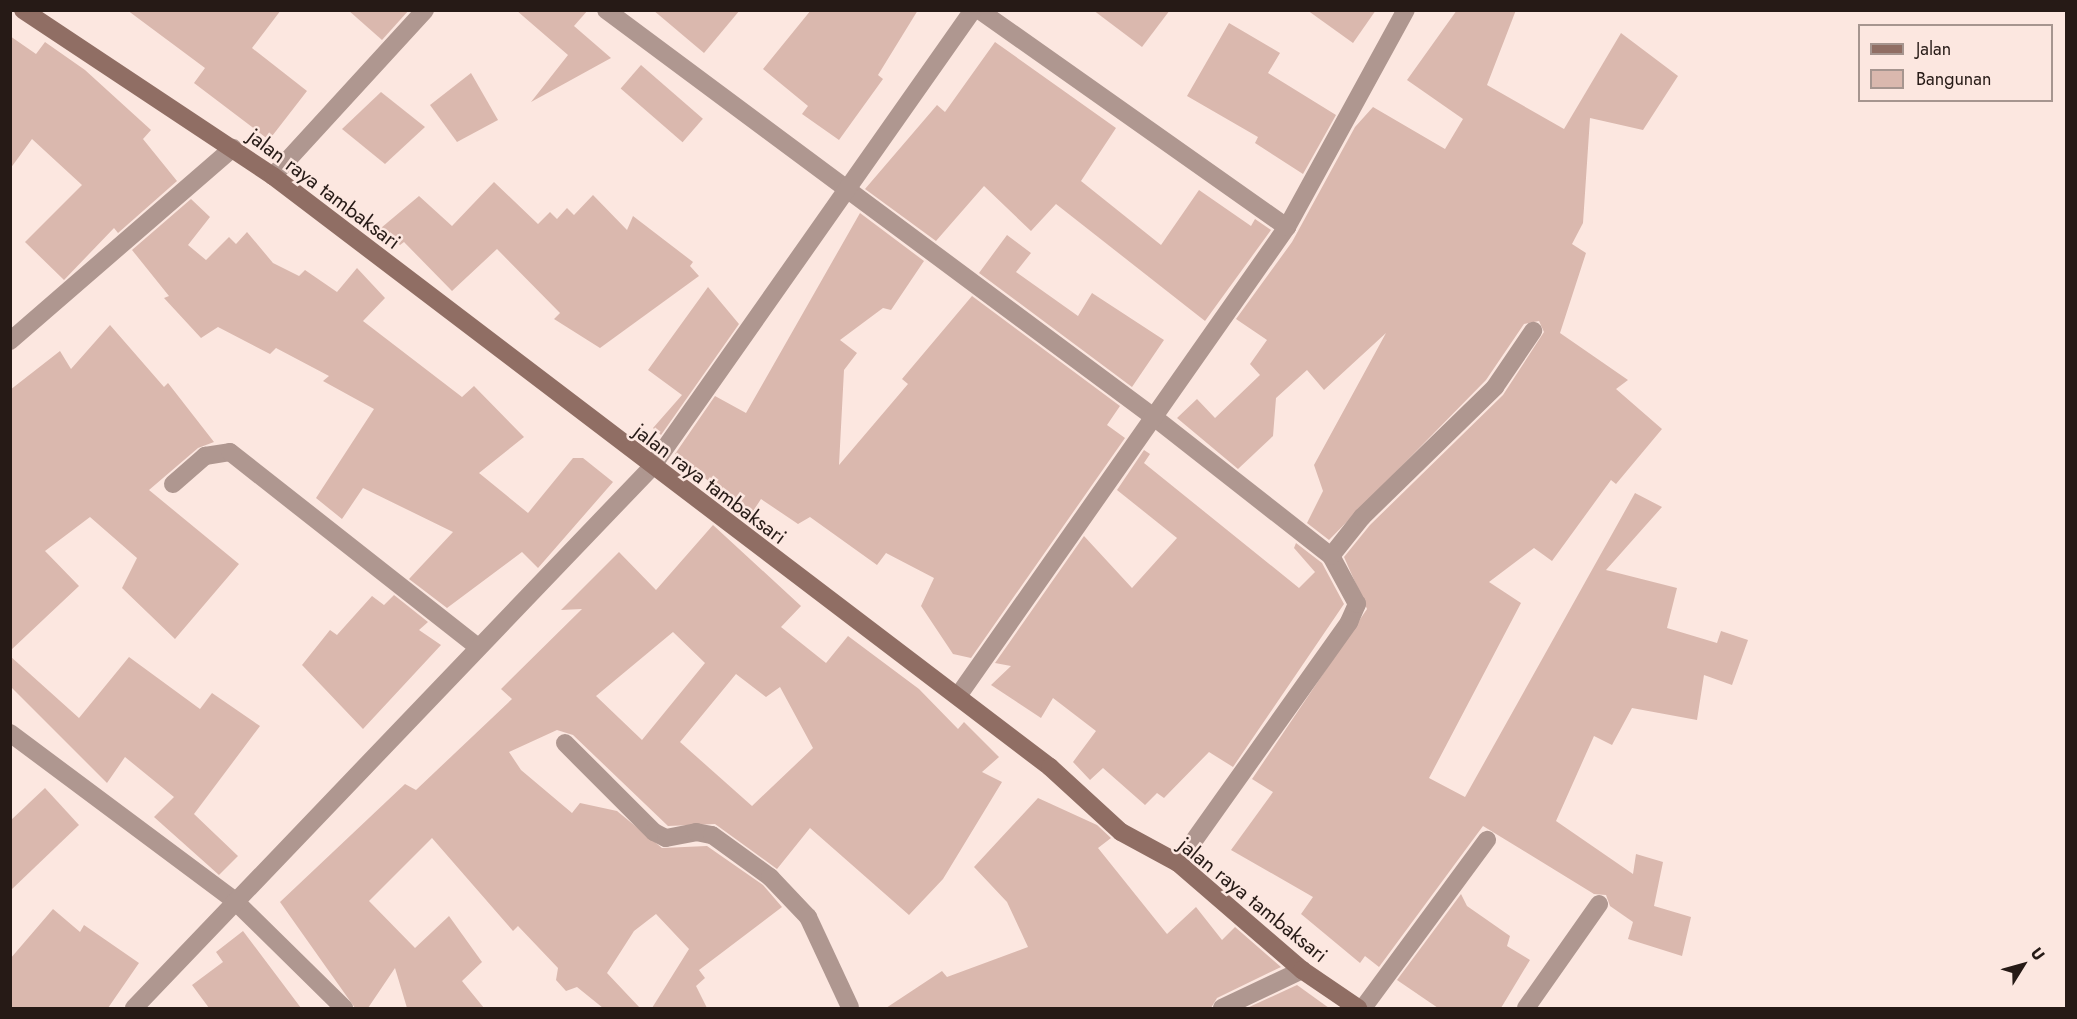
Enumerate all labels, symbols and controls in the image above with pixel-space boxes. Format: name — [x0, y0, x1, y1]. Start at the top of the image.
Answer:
legend — [1858, 24, 2053, 102]
text: Jalan — [1916, 36, 1951, 62]
text: Bangunan — [1916, 66, 1991, 92]
street label: jalan raya tambaksari — [243, 123, 405, 255]
street label: jalan raya tambaksari — [629, 418, 791, 550]
street label: jalan raya tambaksari — [1173, 832, 1333, 968]
north arrow — [1993, 935, 2053, 995]
text: U — [2025, 942, 2050, 965]

